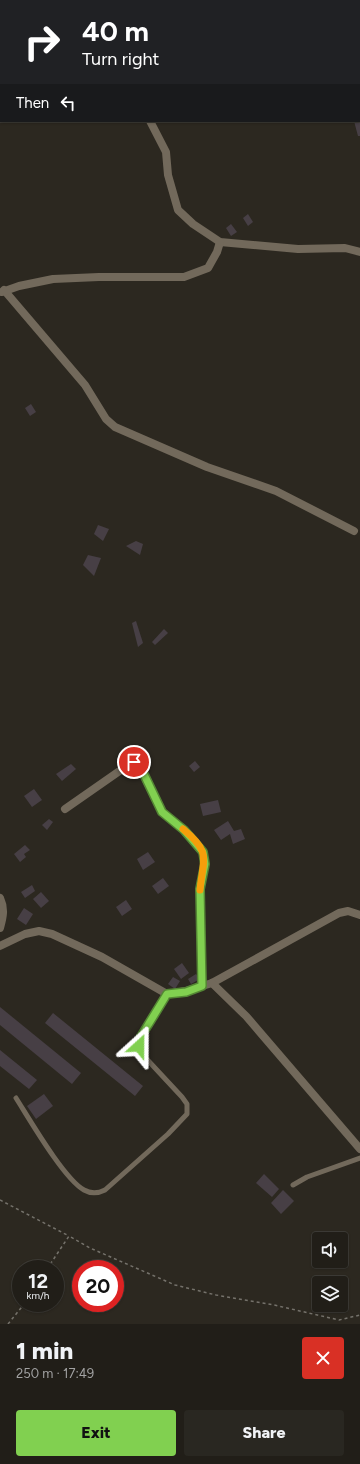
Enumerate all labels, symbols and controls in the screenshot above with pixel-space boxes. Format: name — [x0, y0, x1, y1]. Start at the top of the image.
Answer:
text: 40 m — [82, 14, 149, 48]
icon: right — [16, 16, 68, 68]
text: Turn right — [82, 48, 159, 70]
icon: left — [57, 92, 79, 114]
text: Then — [16, 94, 49, 112]
pin — [117, 745, 151, 779]
icon: arrive — [123, 751, 145, 773]
position arrow — [118, 1025, 160, 1067]
map controls — [312, 1232, 348, 1312]
button: sound — [312, 1232, 348, 1268]
speed limit sign: 20 — [72, 1260, 124, 1312]
text: 12 — [28, 1269, 48, 1293]
button: layers — [312, 1276, 348, 1312]
text: km/h — [27, 1289, 49, 1302]
text: 1 min — [16, 1336, 73, 1365]
button: close — [302, 1337, 344, 1379]
text: 250 m · 17:49 — [16, 1366, 94, 1381]
button: Exit — [16, 1410, 176, 1456]
button: Share — [184, 1410, 344, 1456]

